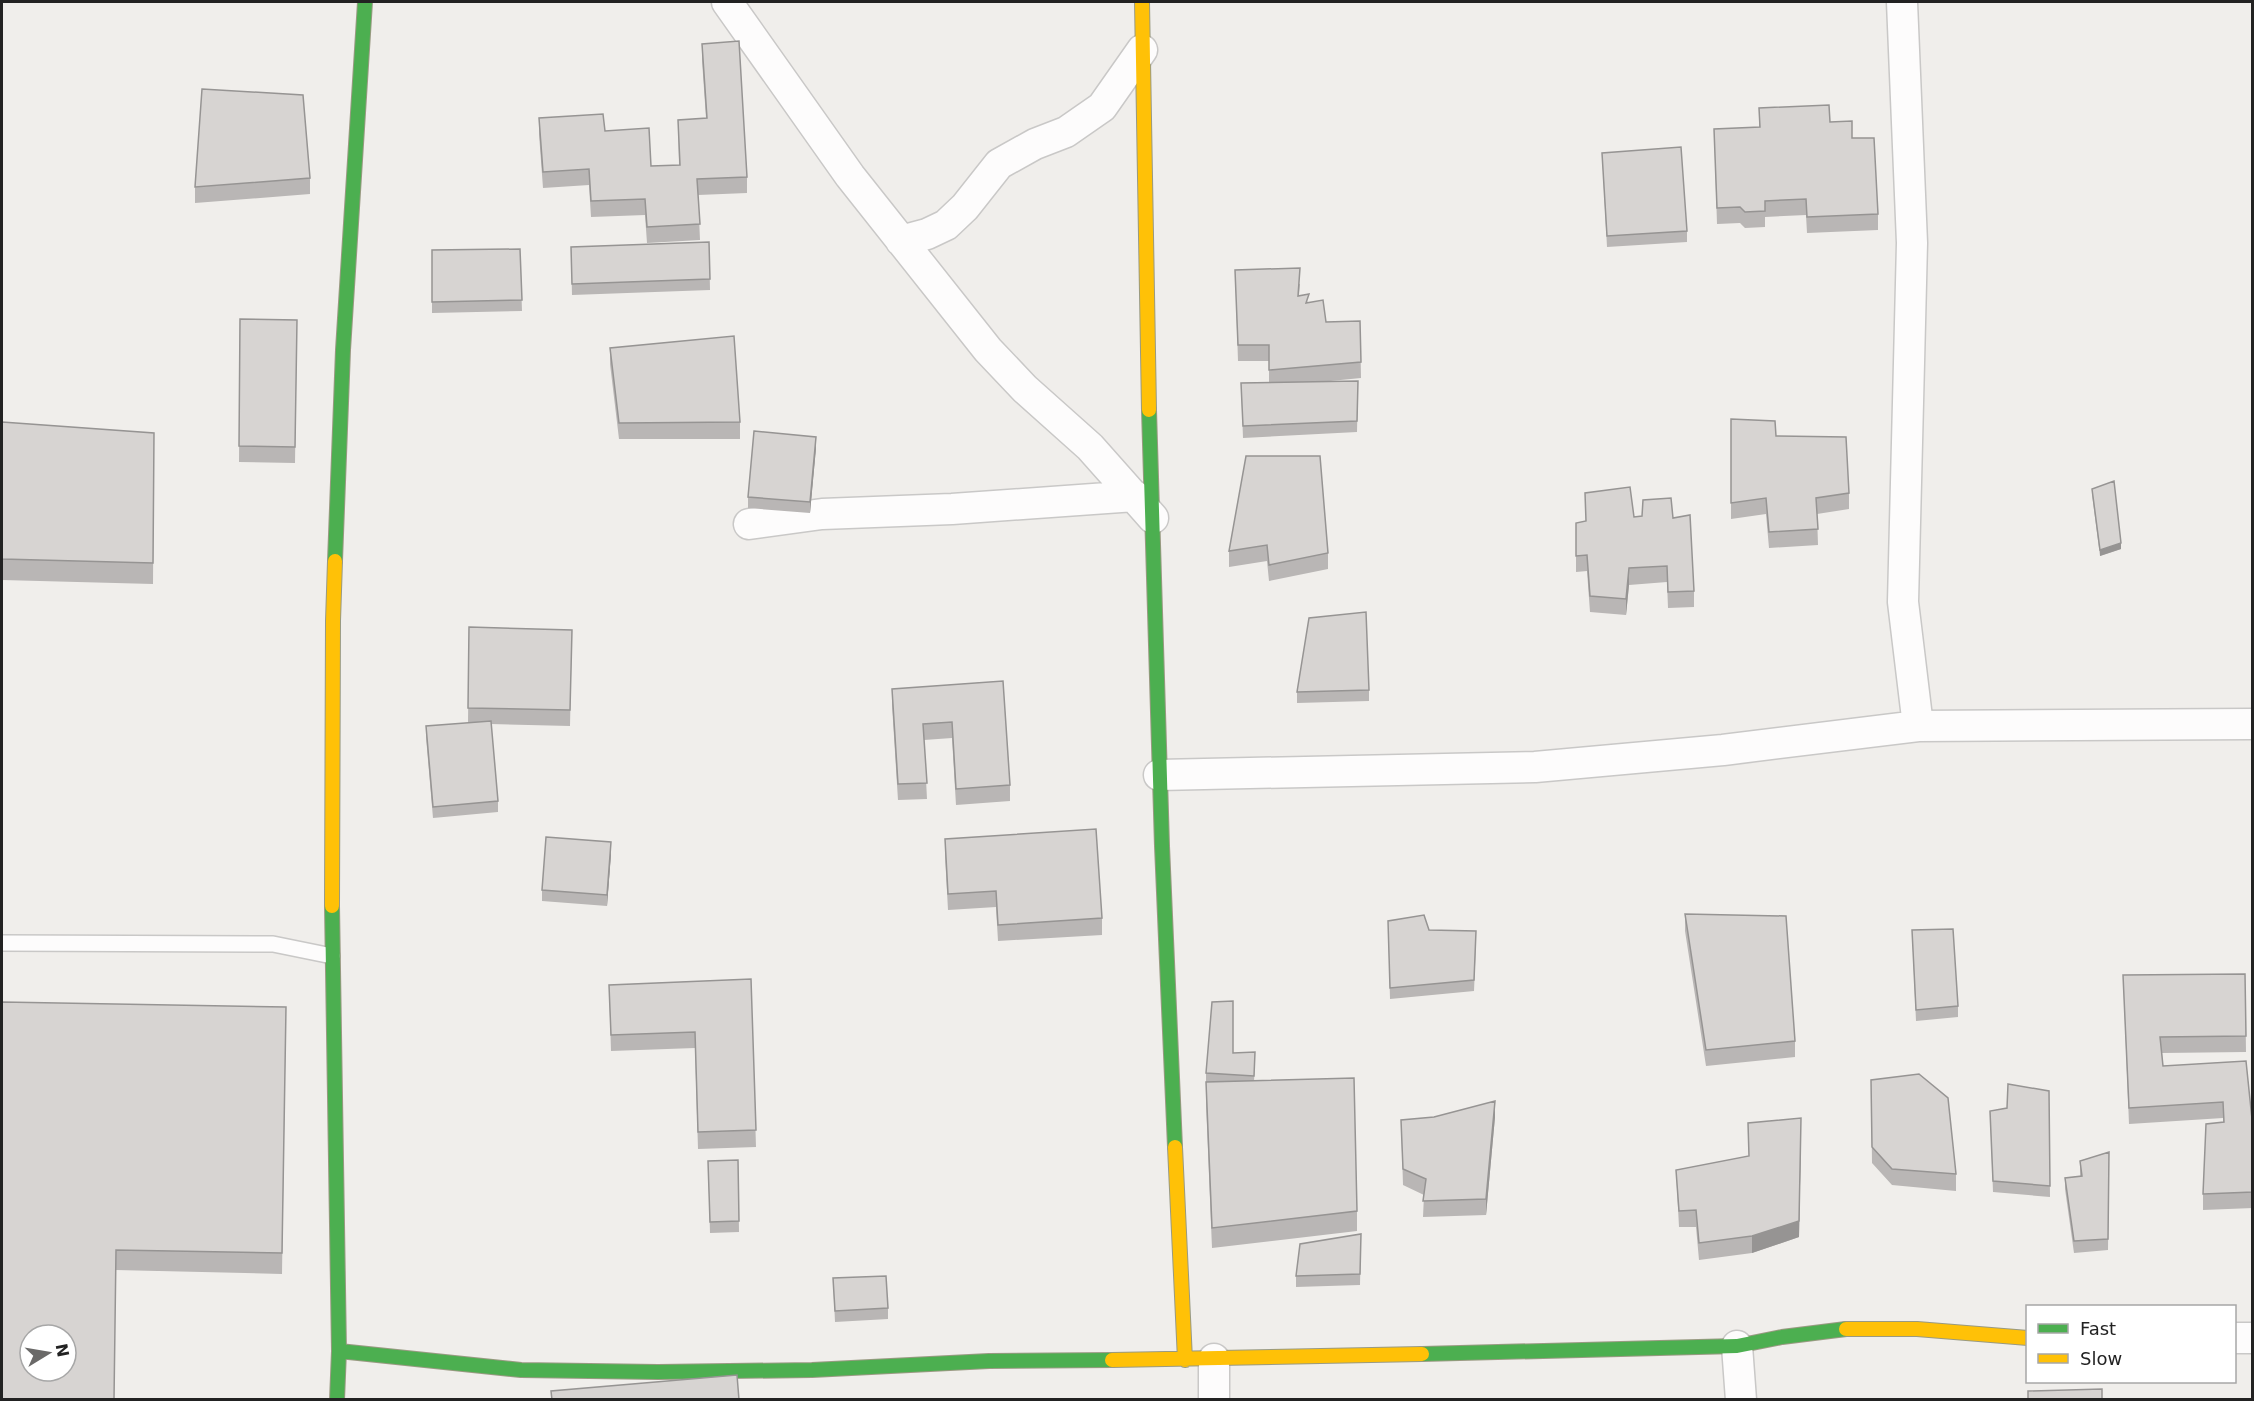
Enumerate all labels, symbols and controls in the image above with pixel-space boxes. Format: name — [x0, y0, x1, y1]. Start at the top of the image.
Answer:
legend — [2026, 1305, 2236, 1383]
text: Fast — [2080, 1318, 2116, 1339]
north arrow — [18, 1323, 78, 1383]
text: N — [52, 1342, 73, 1359]
text: Slow — [2080, 1348, 2122, 1369]

